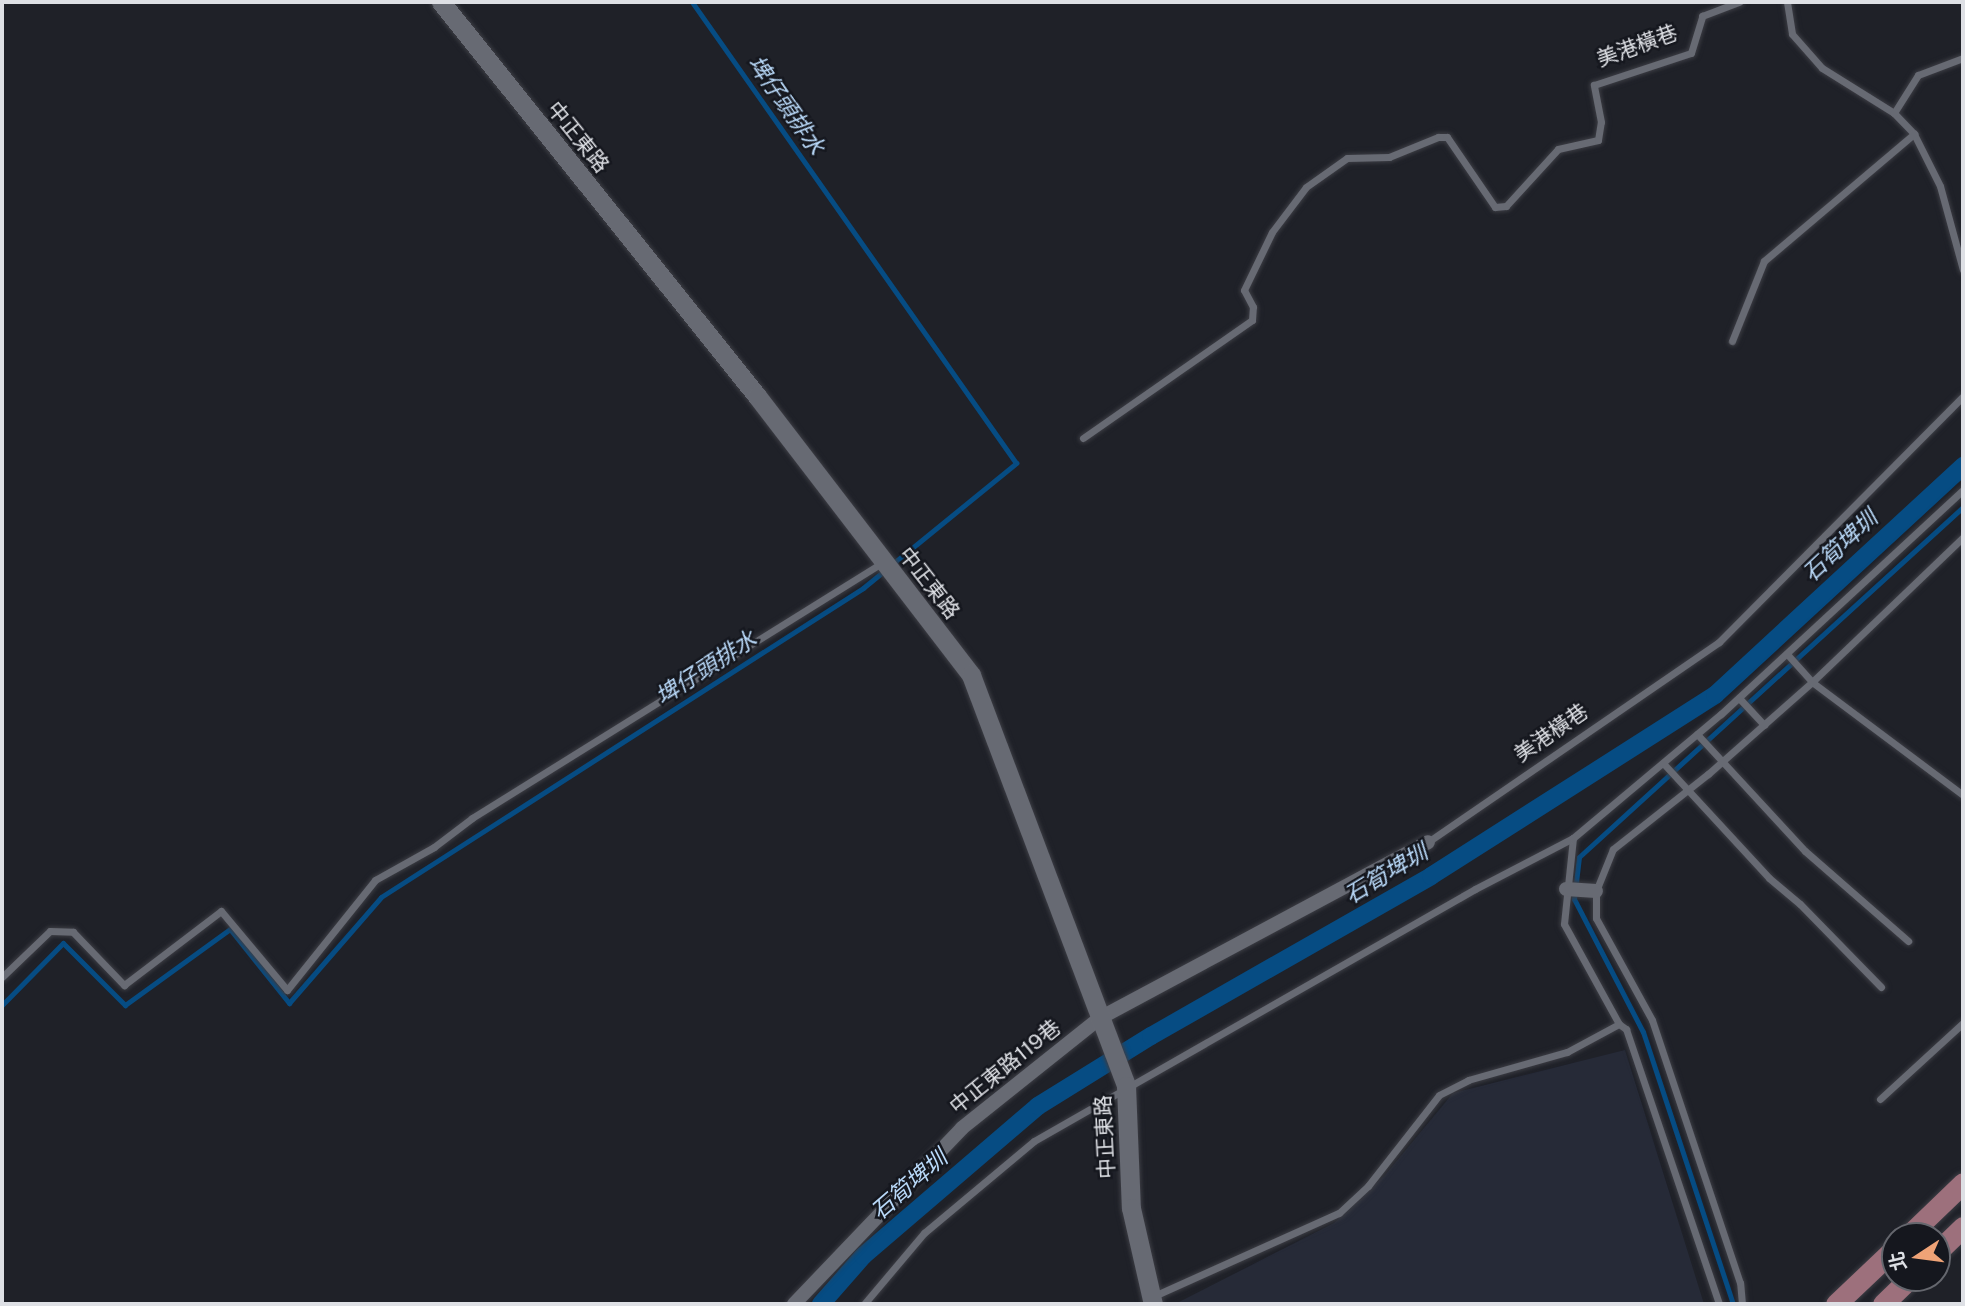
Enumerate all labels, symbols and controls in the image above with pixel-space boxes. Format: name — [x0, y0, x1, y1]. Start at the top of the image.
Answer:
street label: 美港橫巷 — [1593, 20, 1681, 72]
water label: 埤仔頭排水 — [742, 50, 830, 160]
street label: 中正東路 — [542, 96, 614, 178]
water label: 石筍埤圳 — [1797, 505, 1883, 587]
street label: 中正東路 — [893, 542, 965, 624]
water label: 埤仔頭排水 — [650, 625, 762, 711]
street label: 美港橫巷 — [1509, 699, 1593, 767]
water label: 石筍埤圳 — [1339, 838, 1433, 910]
street label: 中正東路119巷 — [945, 1015, 1065, 1119]
street label: 中正東路 — [1090, 1094, 1120, 1180]
water label: 石筍埤圳 — [865, 1144, 953, 1226]
north arrow — [1881, 1222, 1951, 1292]
text: 北 — [1885, 1250, 1910, 1273]

